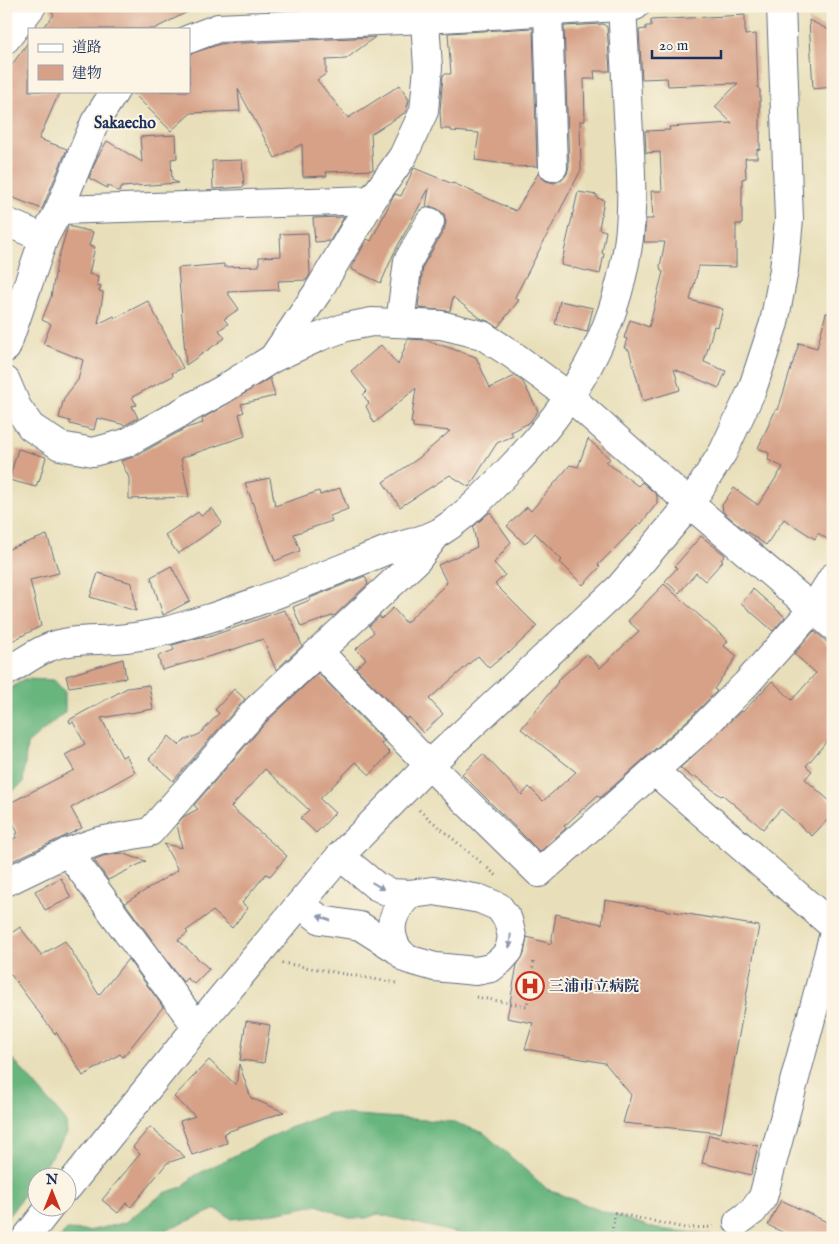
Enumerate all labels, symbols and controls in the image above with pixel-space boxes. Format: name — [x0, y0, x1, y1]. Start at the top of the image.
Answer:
legend — [28, 28, 190, 92]
scale bar — [652, 28, 720, 60]
text: 20 m — [659, 36, 689, 55]
text: 道路 — [72, 38, 102, 57]
text: 建物 — [72, 64, 102, 83]
district label: Sakaecho — [94, 114, 156, 134]
one-way arrow — [372, 882, 385, 891]
one-way arrow — [316, 914, 331, 922]
one-way arrow — [506, 934, 514, 950]
hospital icon: 三浦市立病院 — [515, 971, 545, 1001]
place label: 三浦市立病院 — [549, 977, 639, 996]
north arrow — [28, 1166, 78, 1216]
text: N — [45, 1171, 58, 1189]

